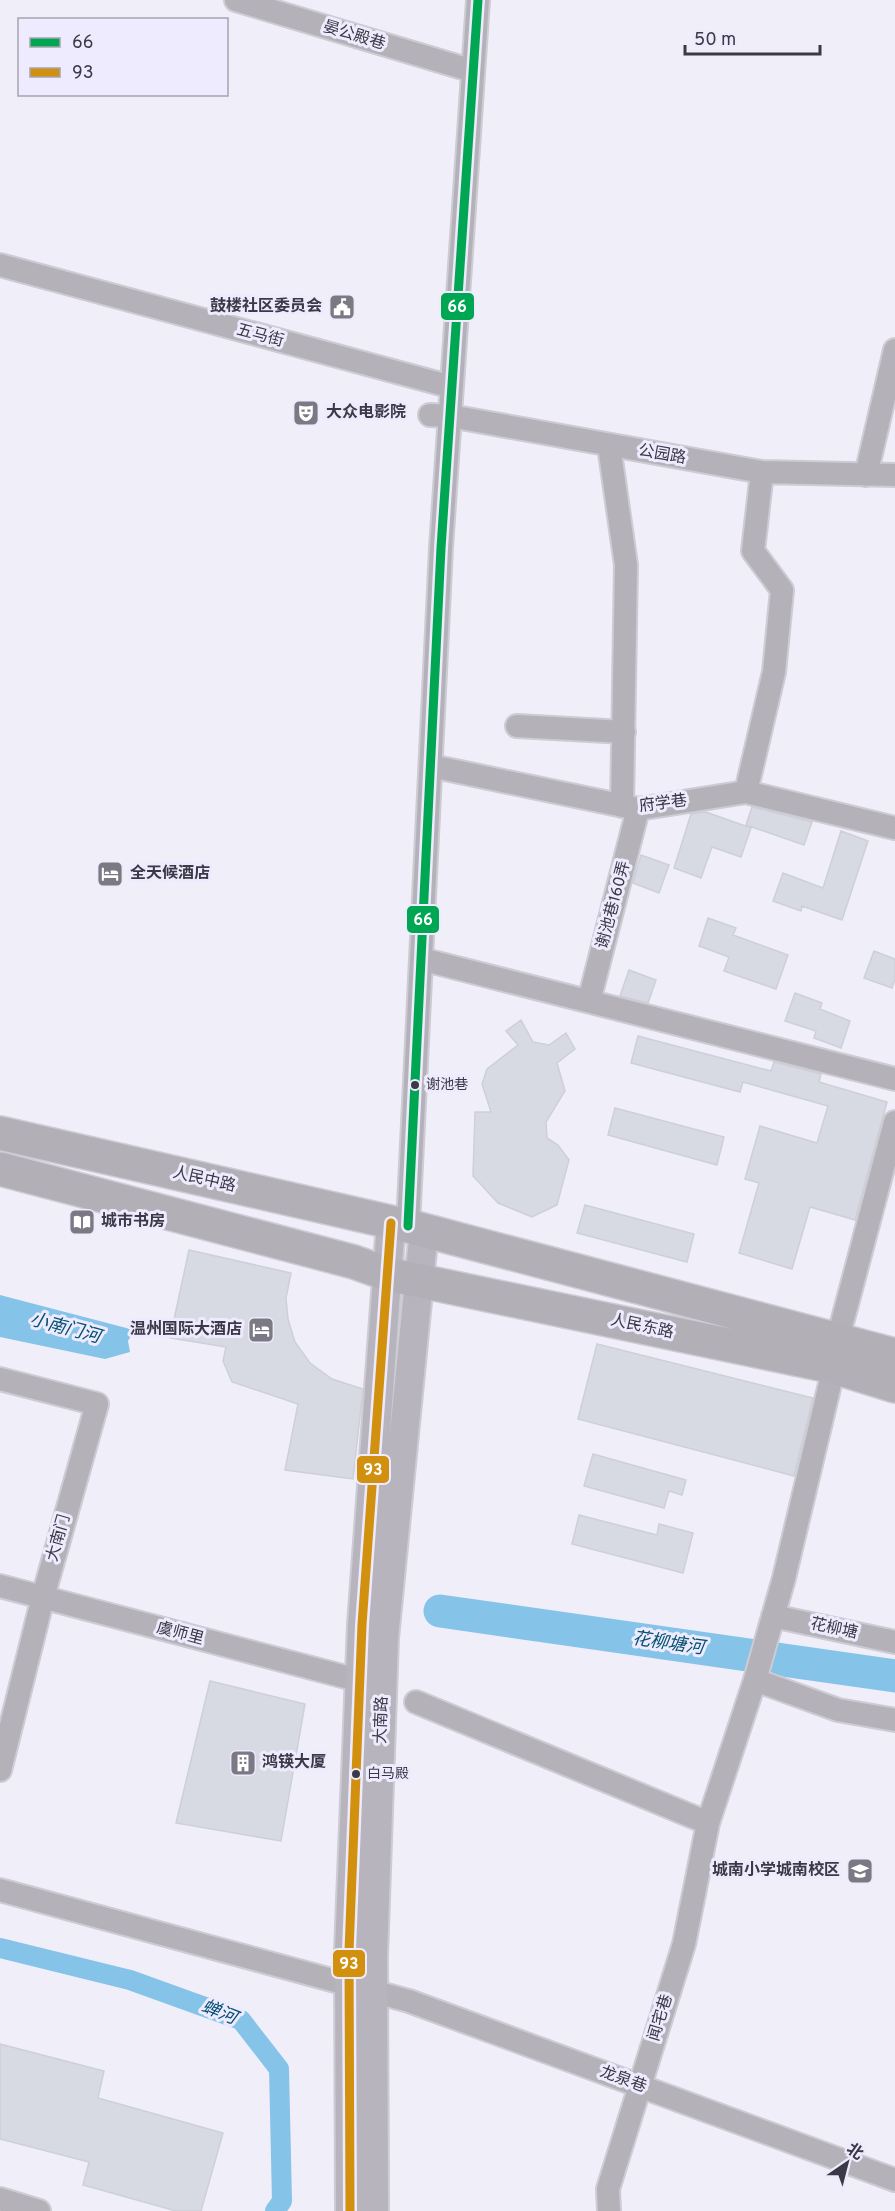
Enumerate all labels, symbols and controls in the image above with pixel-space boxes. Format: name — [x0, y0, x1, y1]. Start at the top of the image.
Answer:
street label: 晏公殿巷 — [320, 17, 388, 55]
legend — [18, 18, 228, 96]
scale bar — [685, 18, 820, 56]
text: 50 m — [694, 29, 736, 52]
text: 66 — [72, 32, 94, 55]
text: 93 — [72, 62, 94, 85]
public building icon: 鼓楼社区委员会 — [327, 292, 357, 322]
line badge: 66 — [440, 292, 475, 321]
place label: 鼓楼社区委员会 — [210, 296, 322, 317]
text: 66 — [447, 298, 467, 318]
street label: 五马街 — [234, 320, 286, 352]
theatre icon: 大众电影院 — [291, 398, 321, 428]
place label: 大众电影院 — [326, 403, 406, 423]
street label: 公园路 — [637, 441, 687, 469]
street label: 府学巷 — [638, 791, 688, 817]
hotel icon: 全天候酒店 — [95, 859, 125, 889]
street label: 谢池巷160弄 — [593, 859, 635, 951]
place label: 全天候酒店 — [130, 864, 210, 884]
line badge: 66 — [406, 905, 440, 934]
text: 66 — [413, 911, 433, 931]
place label: 谢池巷 — [426, 1076, 468, 1094]
marker: 谢池巷 — [409, 1079, 421, 1091]
street label: 人民中路 — [171, 1163, 237, 1197]
library icon: 城市书房 — [67, 1207, 97, 1237]
place label: 城市书房 — [101, 1211, 165, 1232]
water label: 小南门河 — [27, 1309, 106, 1350]
street label: 人民东路 — [609, 1311, 675, 1343]
hotel icon: 温州国际大酒店 — [246, 1315, 276, 1345]
place label: 温州国际大酒店 — [130, 1319, 242, 1340]
line badge: 93 — [356, 1455, 390, 1484]
text: 93 — [363, 1461, 383, 1481]
street label: 大南门 — [43, 1512, 75, 1564]
street label: 花柳塘 — [808, 1614, 860, 1644]
street label: 虞师里 — [154, 1618, 206, 1650]
water label: 花柳塘河 — [631, 1628, 708, 1661]
street label: 大南路 — [371, 1696, 393, 1744]
building icon: 鸿锳大厦 — [228, 1748, 258, 1778]
place label: 鸿锳大厦 — [262, 1753, 326, 1773]
place label: 白马殿 — [367, 1766, 409, 1783]
marker: 白马殿 — [350, 1768, 362, 1780]
school or university icon: 城南小学城南校区 — [845, 1856, 875, 1886]
place label: 城南小学城南校区 — [712, 1860, 840, 1881]
line badge: 93 — [332, 1949, 366, 1978]
text: 93 — [339, 1955, 359, 1975]
street label: 闻宅巷 — [644, 1992, 678, 2044]
water label: 蝉河 — [198, 1996, 243, 2032]
street label: 龙泉巷 — [597, 2062, 649, 2098]
north arrow — [817, 2133, 877, 2193]
text: 北 — [842, 2140, 867, 2165]

